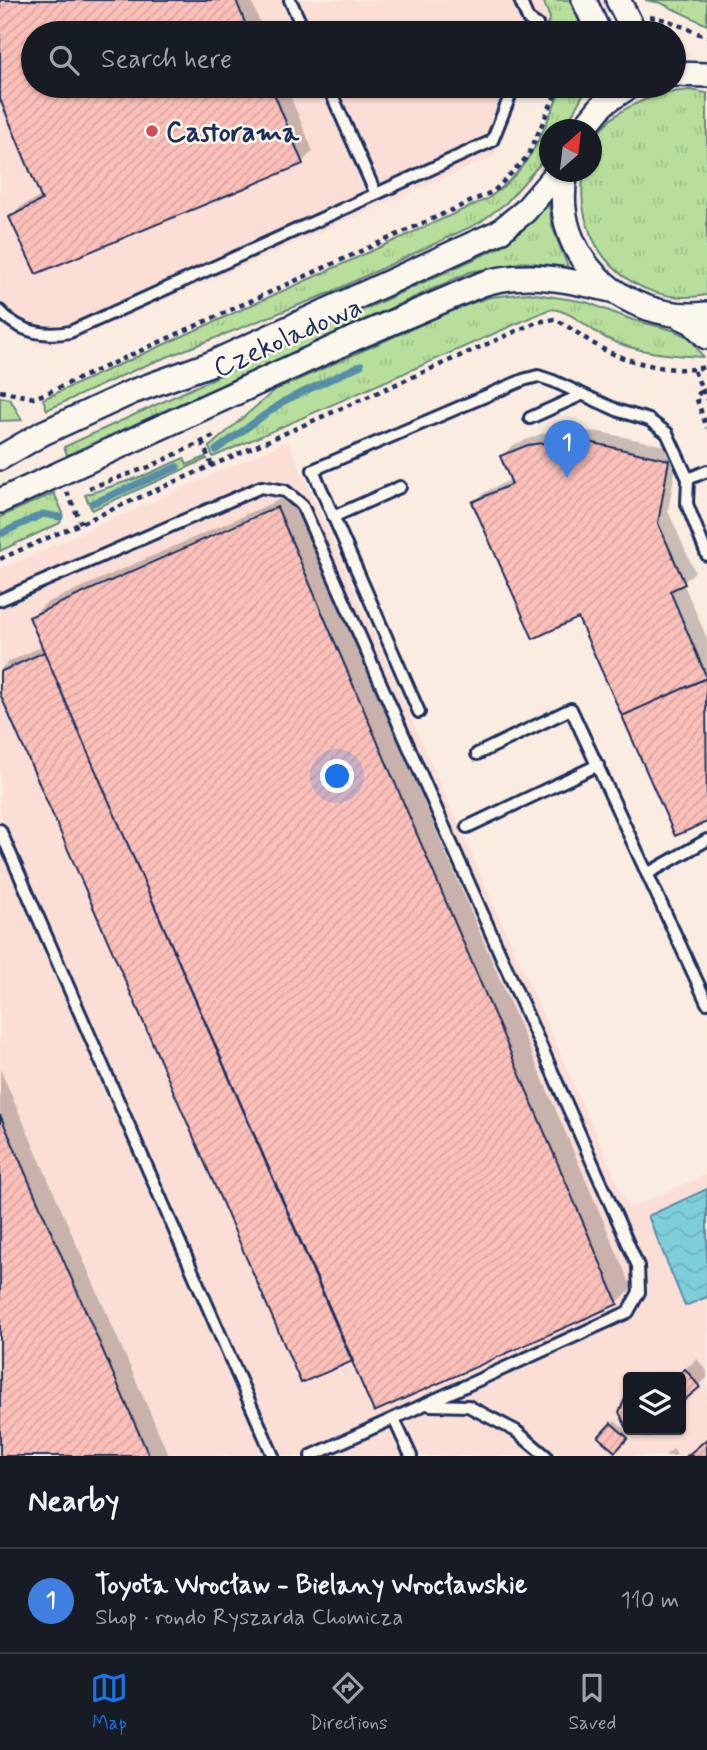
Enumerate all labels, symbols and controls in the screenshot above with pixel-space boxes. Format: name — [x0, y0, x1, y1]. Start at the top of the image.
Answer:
search box — [21, 21, 686, 98]
icon: search — [45, 41, 83, 79]
text: Search here — [101, 43, 232, 77]
place label: Castorama — [166, 115, 300, 152]
north arrow — [539, 119, 602, 182]
marker: Castorama — [144, 123, 160, 139]
street label: Czekoladowa — [208, 289, 368, 388]
pin: 1 — [544, 420, 590, 478]
your location — [320, 759, 354, 793]
map controls — [623, 1372, 686, 1435]
button: layers — [623, 1372, 686, 1435]
text: Nearby — [28, 1482, 119, 1521]
text: Toyota Wrocław - Bielany Wrocławskie — [95, 1569, 527, 1603]
text: 1 — [46, 1586, 56, 1616]
text: 110 m — [620, 1586, 679, 1616]
text: Shop · rondo Ryszarda Chomicza — [95, 1603, 403, 1633]
tab: Map — [90, 1669, 128, 1736]
tab: Directions — [309, 1669, 388, 1736]
tab: Saved — [568, 1669, 616, 1736]

